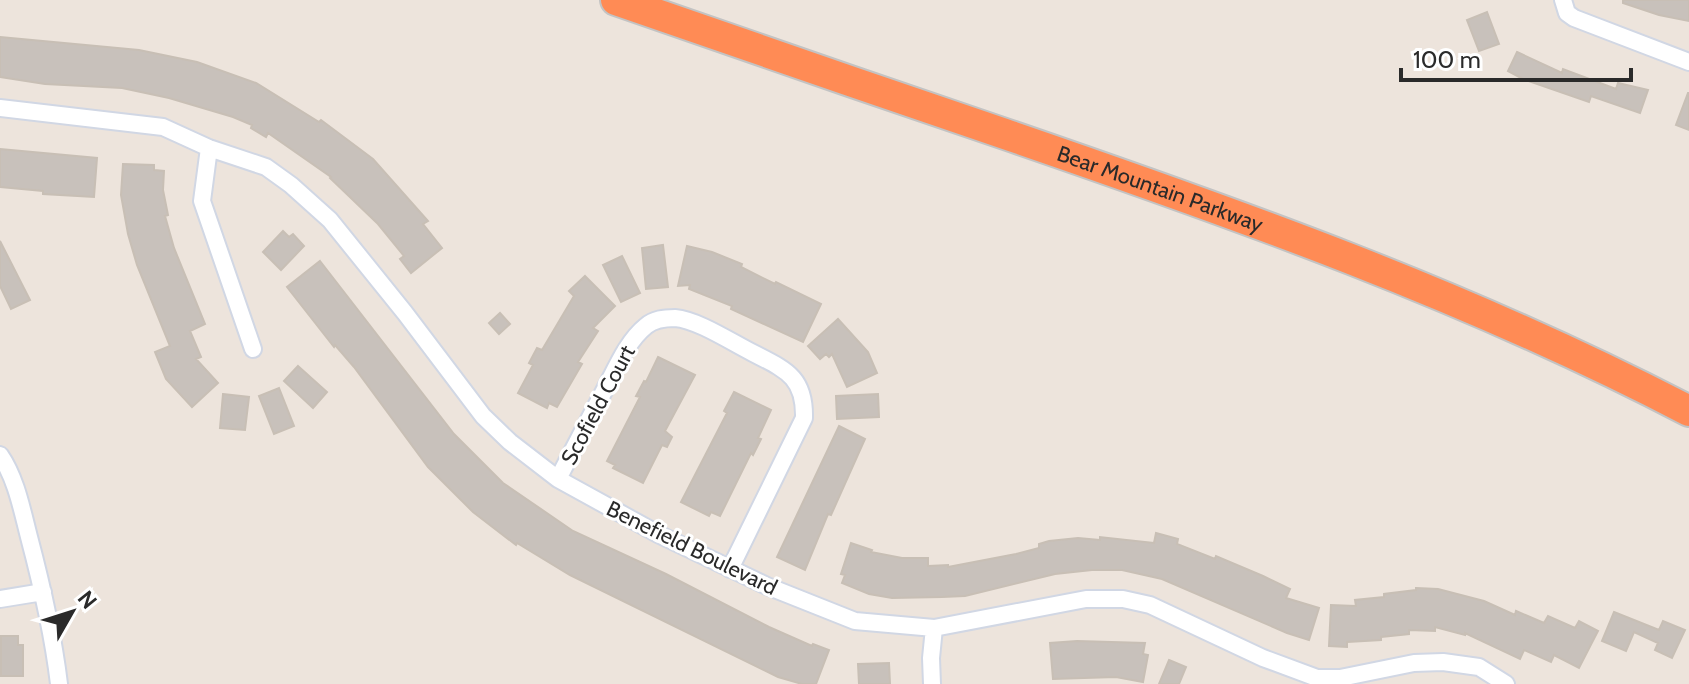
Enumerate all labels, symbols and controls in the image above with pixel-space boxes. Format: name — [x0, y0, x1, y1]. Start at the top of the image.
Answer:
scale bar — [1401, 32, 1631, 82]
text: 100 m — [1413, 45, 1481, 74]
street label: Bear Mountain Parkway — [1054, 140, 1267, 238]
street label: Scofield Court — [555, 340, 641, 469]
street label: Benefield Boulevard — [602, 495, 782, 601]
north arrow — [32, 572, 112, 652]
text: N — [72, 585, 103, 614]

